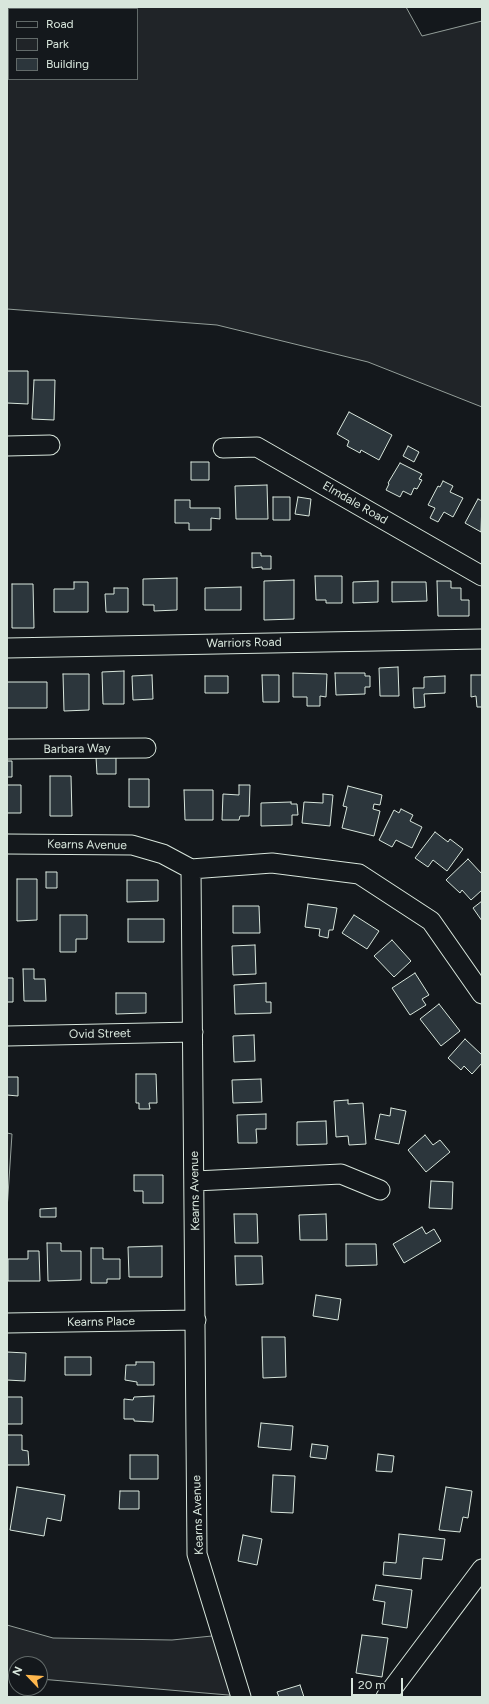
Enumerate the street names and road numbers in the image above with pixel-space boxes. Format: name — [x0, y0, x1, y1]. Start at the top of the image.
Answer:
street label: Elmdale Road — [320, 479, 390, 527]
street label: Warriors Road — [206, 635, 282, 651]
street label: Barbara Way — [43, 741, 111, 757]
street label: Kearns Avenue — [47, 837, 127, 853]
street label: Ovid Street — [69, 1026, 131, 1042]
street label: Kearns Avenue — [187, 1151, 203, 1231]
street label: Kearns Place — [67, 1314, 135, 1330]
street label: Kearns Avenue — [189, 1475, 207, 1555]

